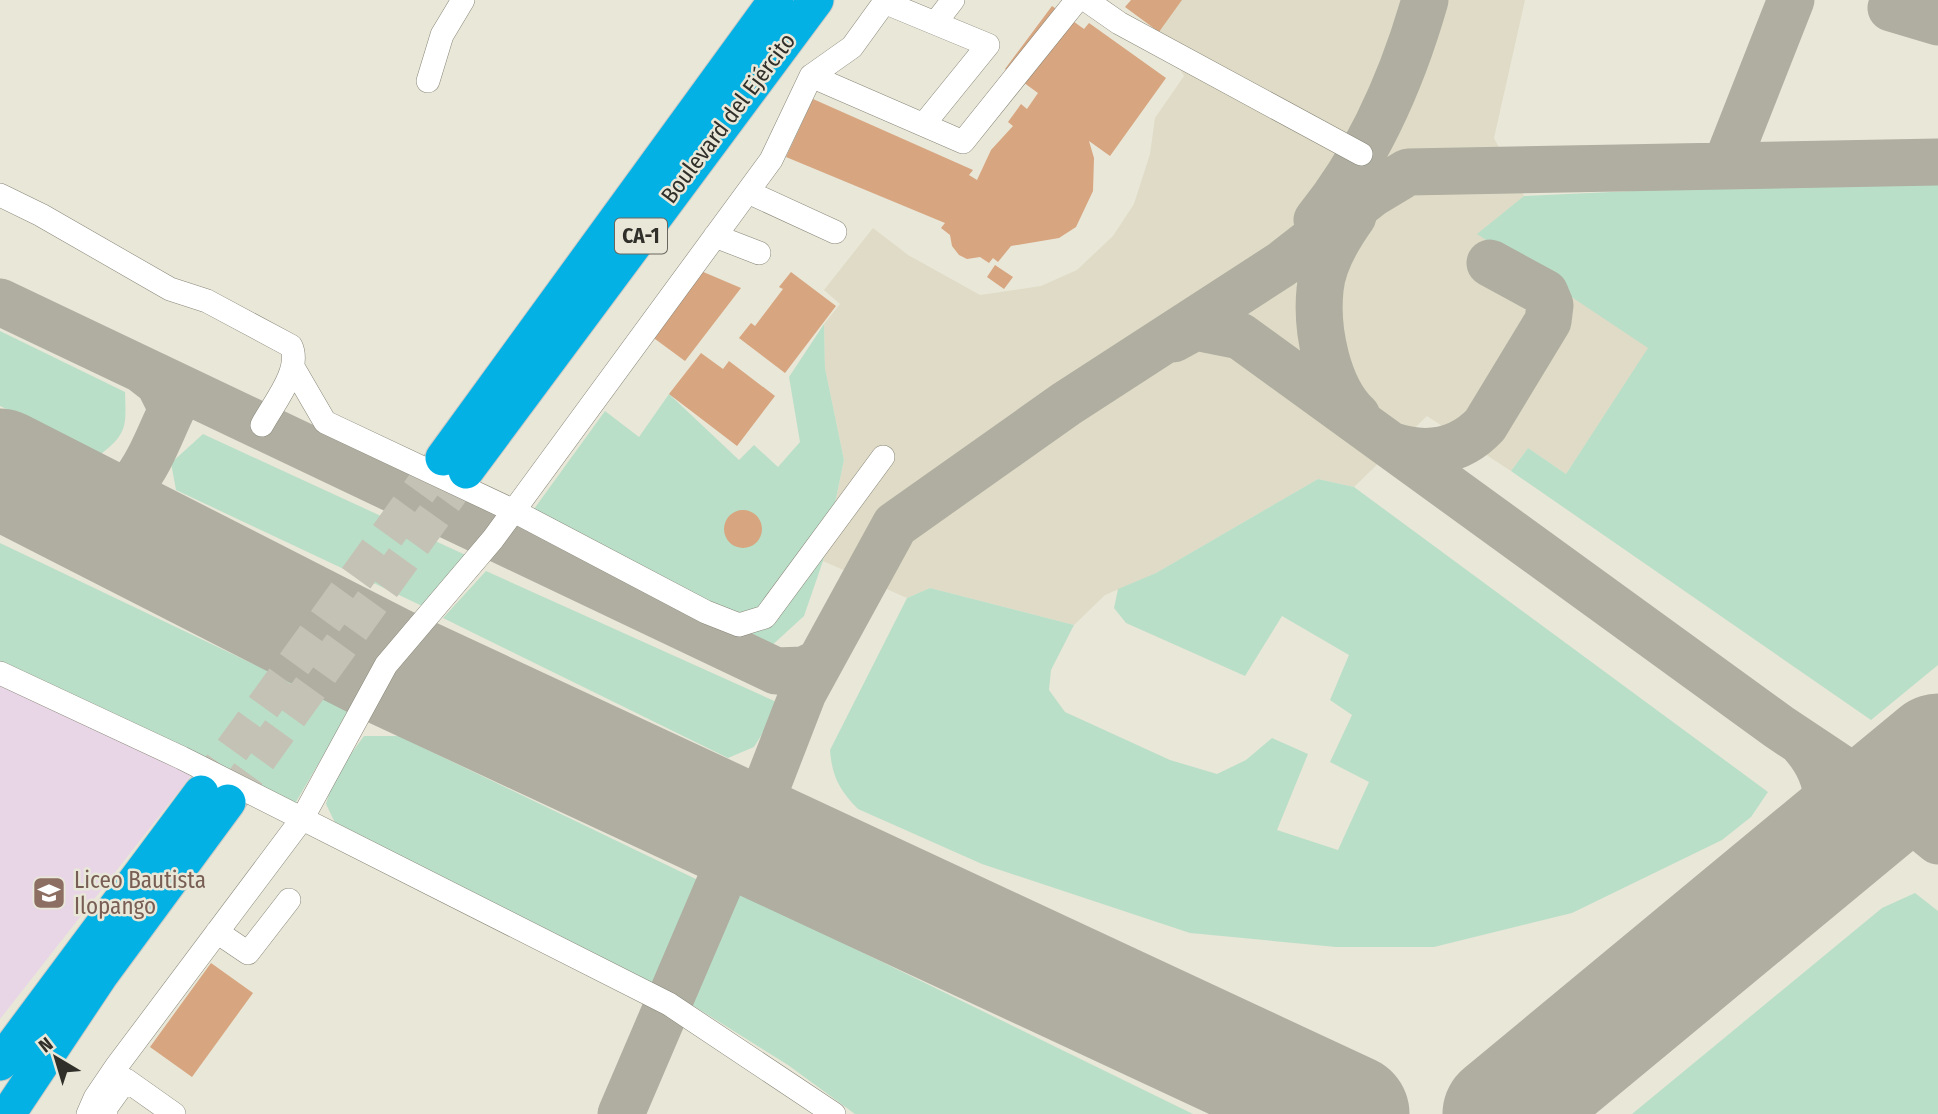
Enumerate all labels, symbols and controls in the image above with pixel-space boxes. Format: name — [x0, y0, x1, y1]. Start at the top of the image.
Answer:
street label: Boulevard del Ejército — [655, 27, 801, 209]
road number: CA-1 — [615, 218, 667, 254]
place label: Liceo Bautista Ilopango — [74, 866, 206, 920]
school or university icon: Liceo Bautista Ilopango — [30, 874, 68, 912]
north arrow — [21, 1023, 91, 1093]
text: N — [34, 1032, 57, 1058]

